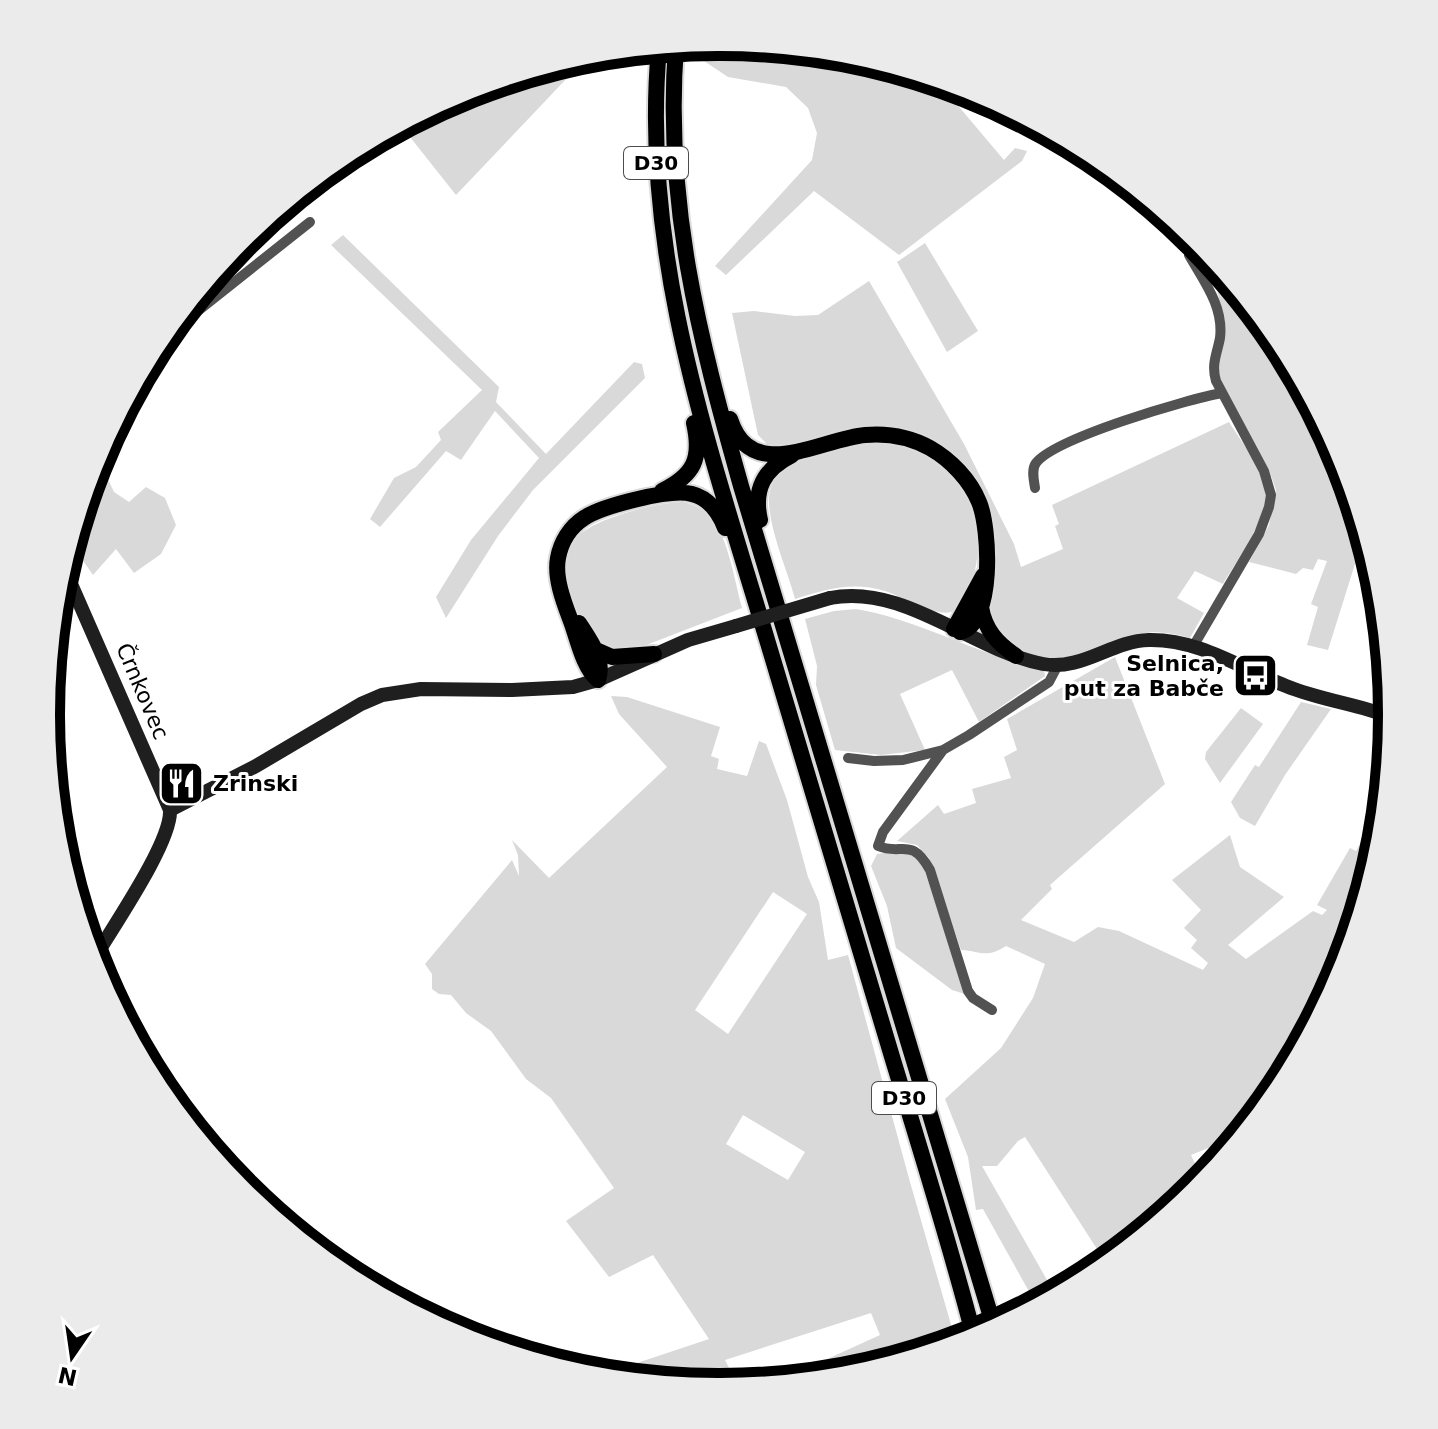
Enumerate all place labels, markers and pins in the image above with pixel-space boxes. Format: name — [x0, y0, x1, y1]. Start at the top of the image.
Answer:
place label: Selnica, put za Babče — [1064, 651, 1224, 701]
bus stop icon: Selnica, put za Babče — [1231, 652, 1279, 700]
restaurant icon: Zrinski — [158, 759, 206, 807]
place label: Zrinski — [213, 771, 298, 796]

